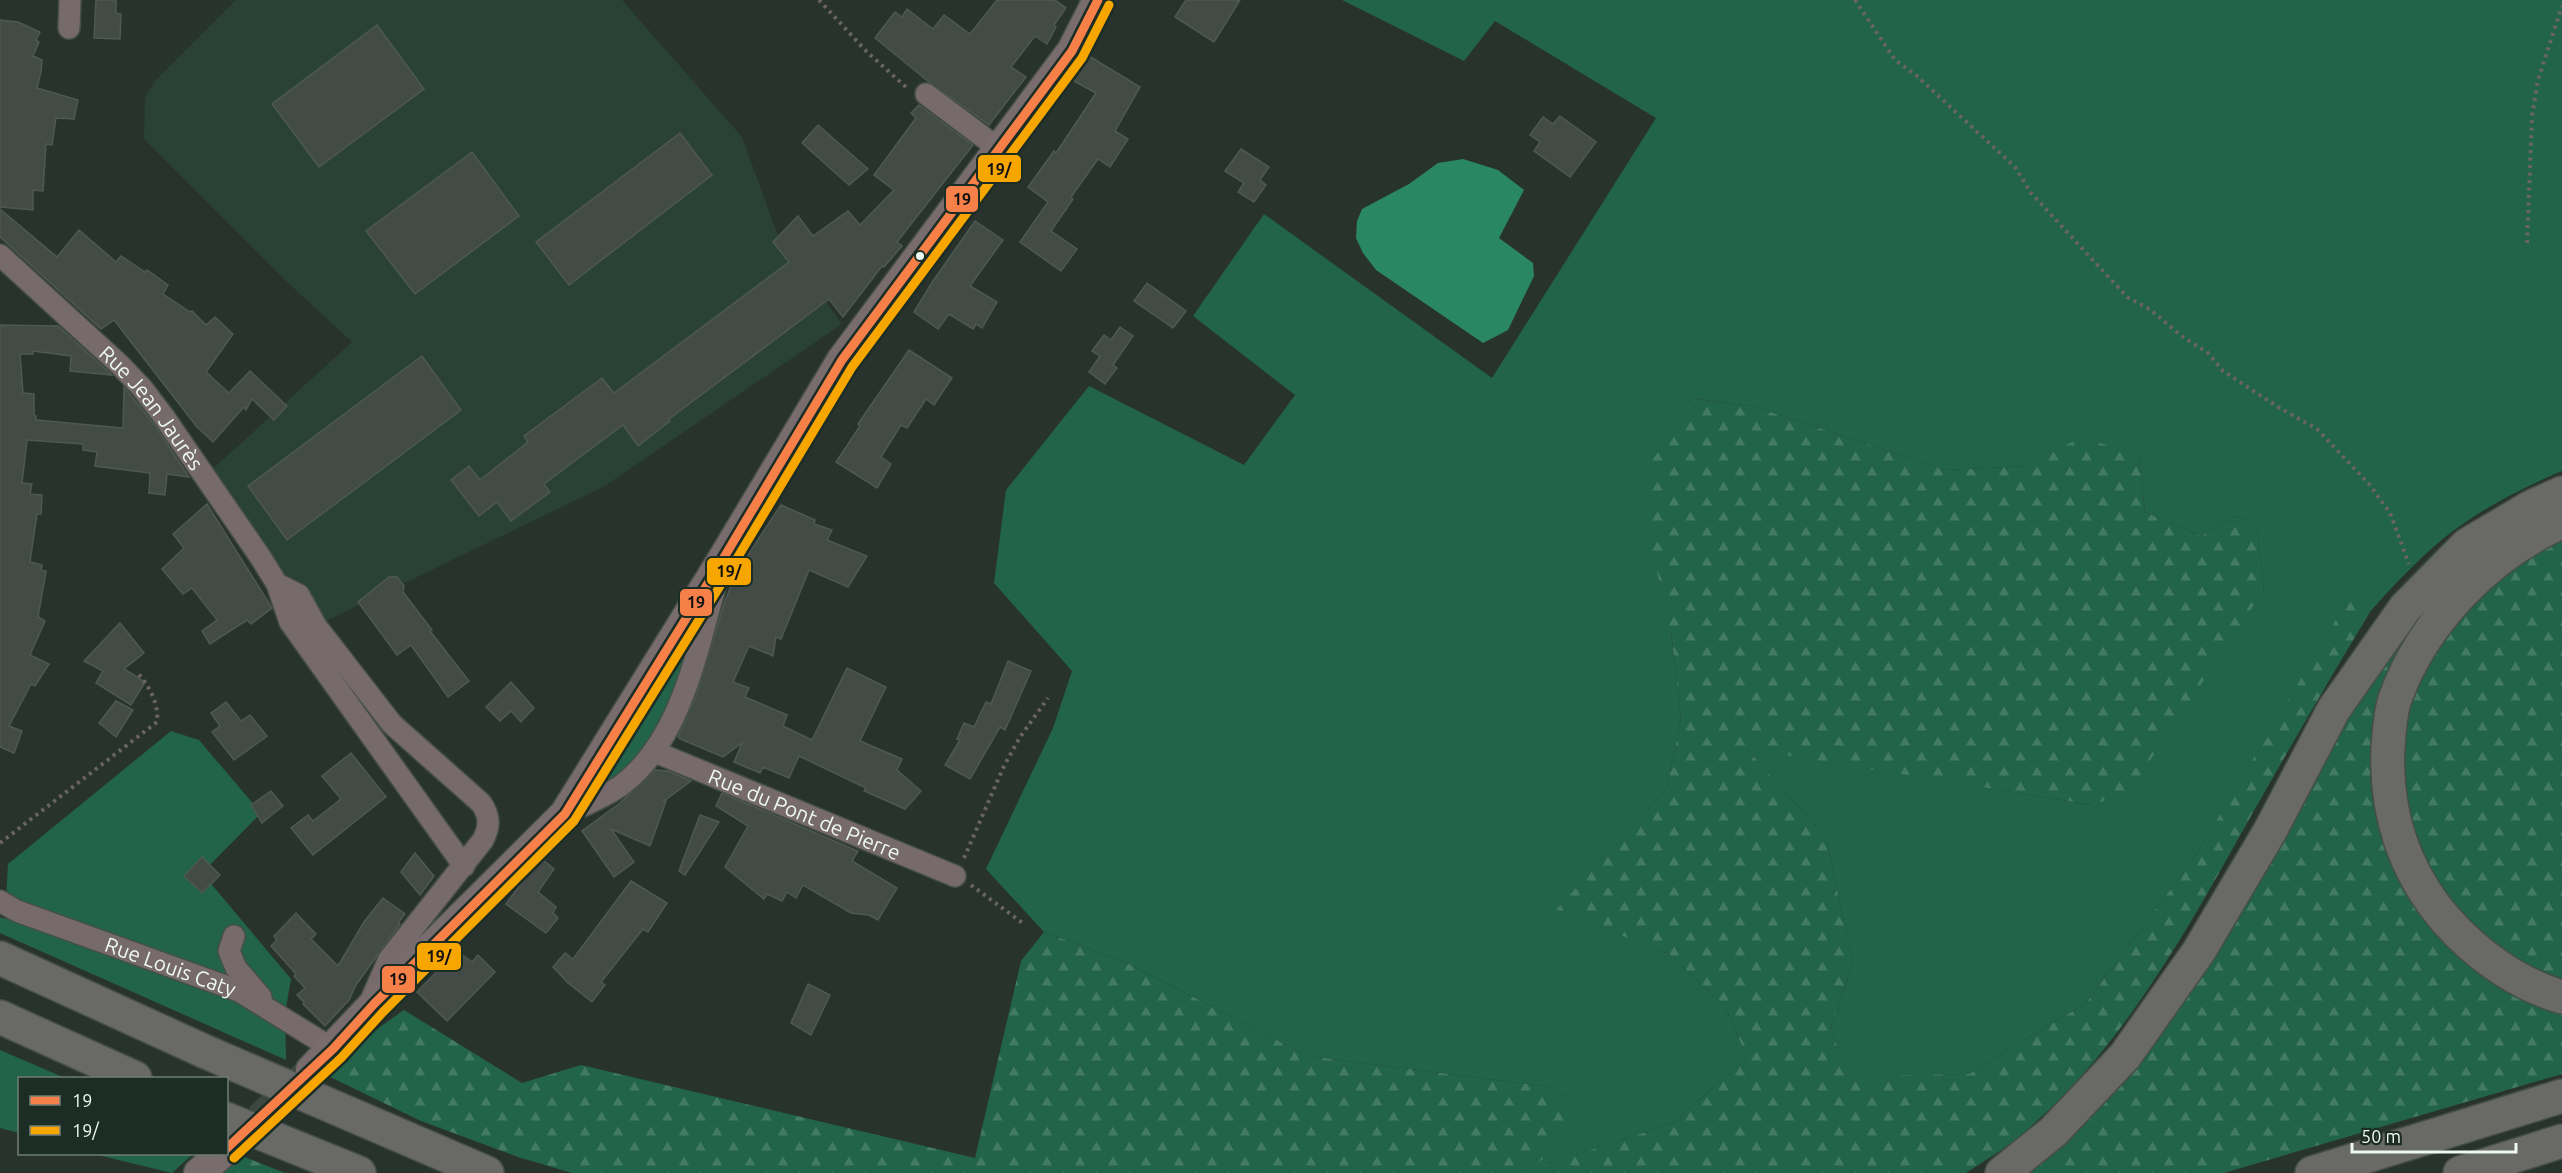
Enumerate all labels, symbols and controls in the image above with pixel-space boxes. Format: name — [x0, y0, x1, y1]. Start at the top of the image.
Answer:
line badge: 19/ — [977, 154, 1022, 183]
text: 19/ — [987, 160, 1013, 178]
line badge: 19 — [945, 185, 979, 213]
text: 19 — [953, 190, 971, 208]
unlabelled marker — [914, 250, 926, 262]
street label: Rue Jean Jaurès — [95, 340, 209, 474]
line badge: 19/ — [706, 557, 752, 586]
text: 19/ — [717, 562, 743, 580]
line badge: 19 — [679, 588, 713, 617]
text: 19 — [687, 593, 705, 611]
street label: Rue du Pont de Pierre — [705, 763, 904, 864]
street label: Rue Louis Caty — [102, 932, 239, 1001]
line badge: 19/ — [416, 942, 462, 971]
text: 19/ — [427, 947, 453, 965]
line badge: 19 — [381, 965, 416, 994]
text: 19 — [389, 970, 407, 988]
legend — [18, 1077, 228, 1155]
text: 19 — [72, 1090, 92, 1110]
scale bar — [2352, 1116, 2516, 1154]
text: 19/ — [72, 1120, 100, 1140]
text: 50 m — [2361, 1126, 2401, 1146]

